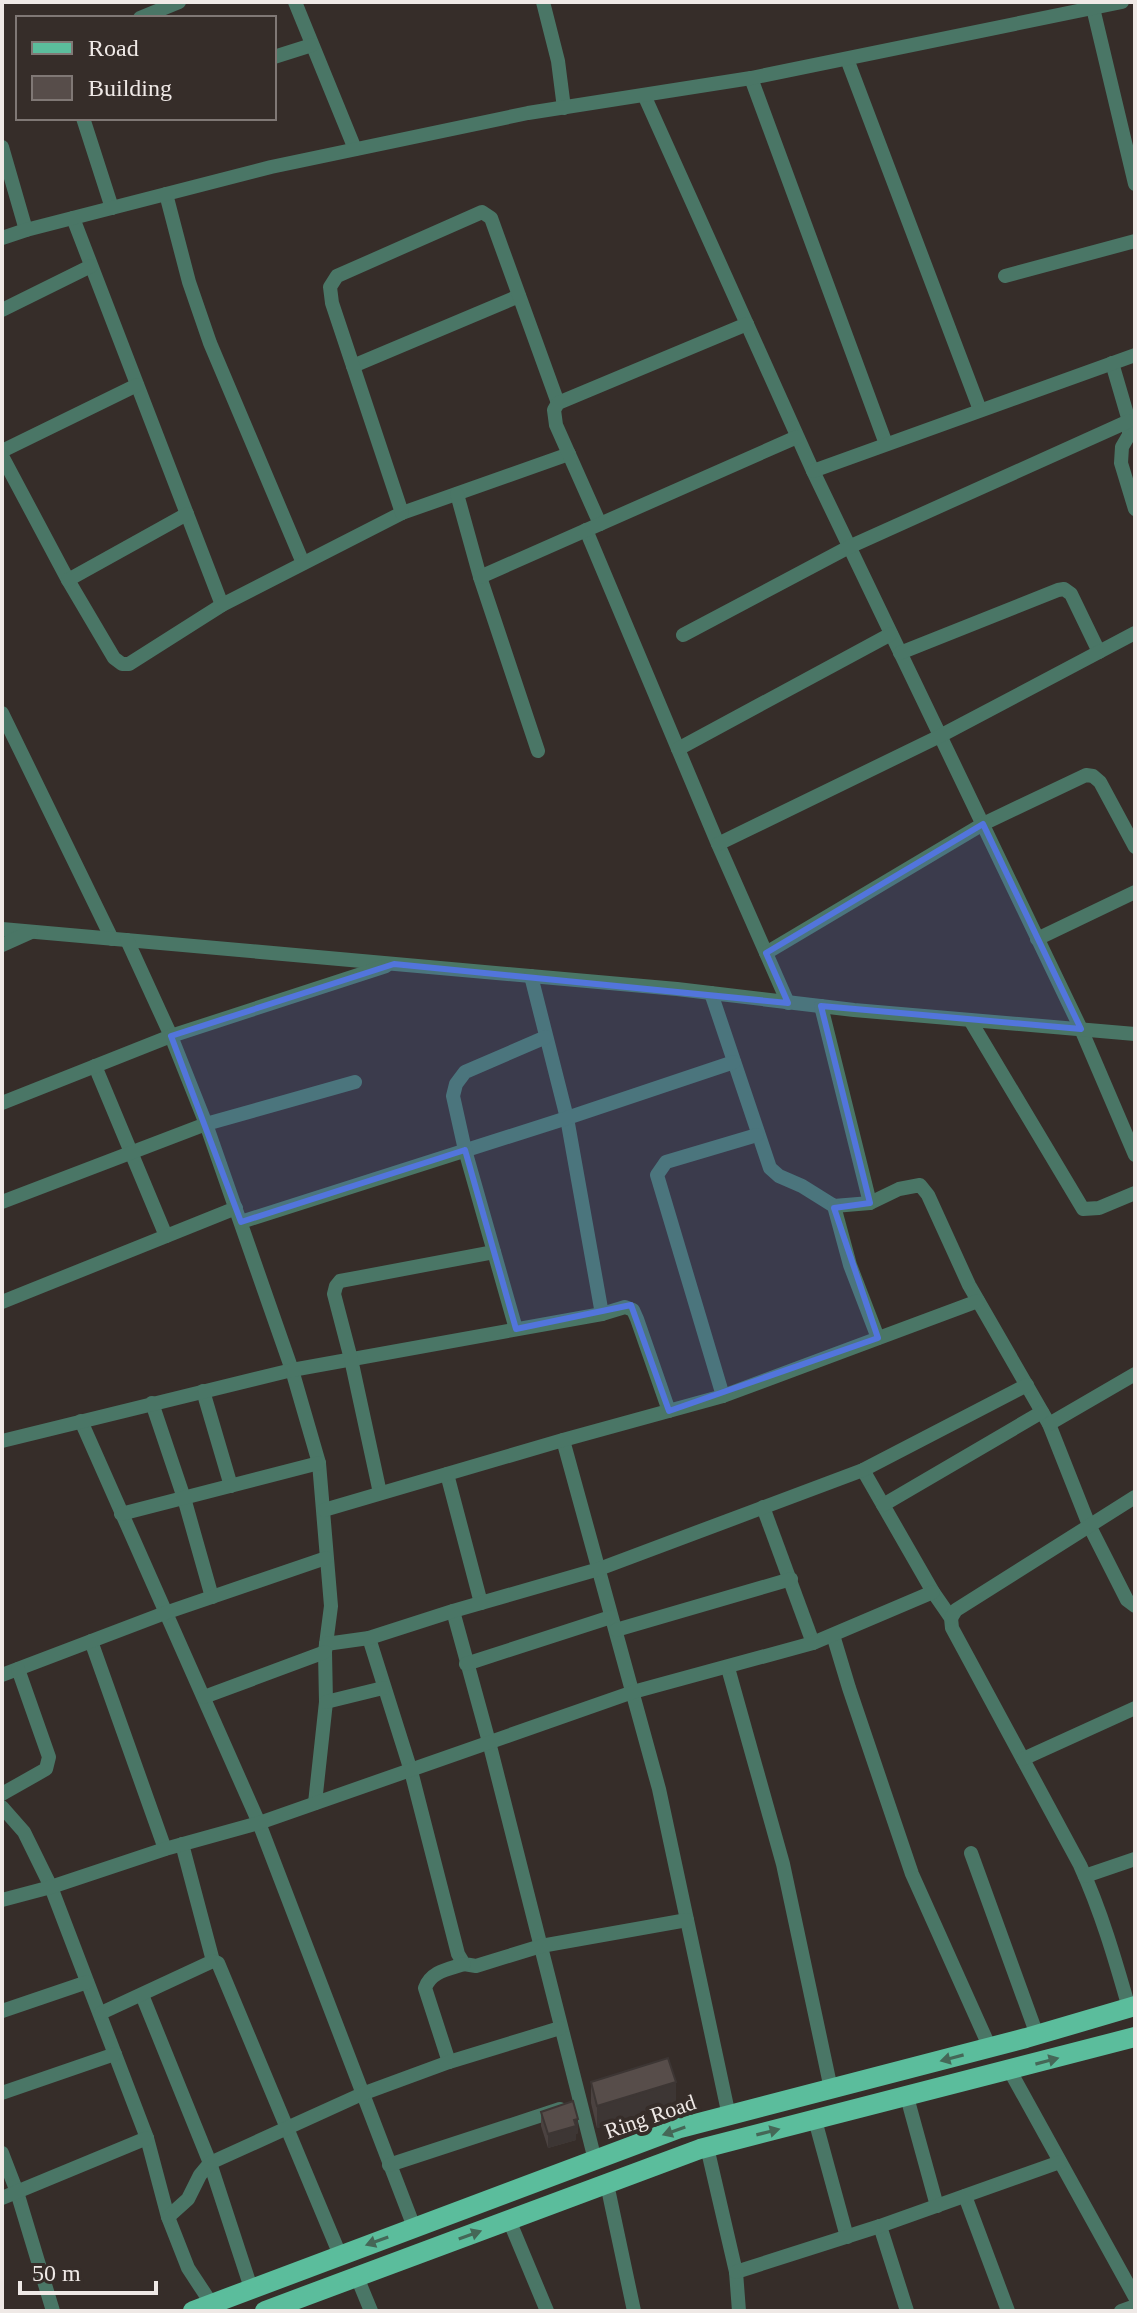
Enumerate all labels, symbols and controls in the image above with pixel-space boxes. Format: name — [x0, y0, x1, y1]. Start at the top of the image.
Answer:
legend — [16, 16, 276, 120]
text: Road — [88, 35, 139, 61]
text: Building — [88, 75, 172, 101]
one-way arrow — [940, 2052, 965, 2064]
one-way arrow — [1035, 2054, 1060, 2066]
street label: Ring Road — [601, 2089, 699, 2144]
one-way arrow — [661, 2125, 685, 2138]
one-way arrow — [756, 2125, 781, 2138]
one-way arrow — [458, 2228, 482, 2241]
one-way arrow — [365, 2235, 389, 2248]
scale bar — [20, 2245, 156, 2295]
text: 50 m — [32, 2260, 81, 2286]

